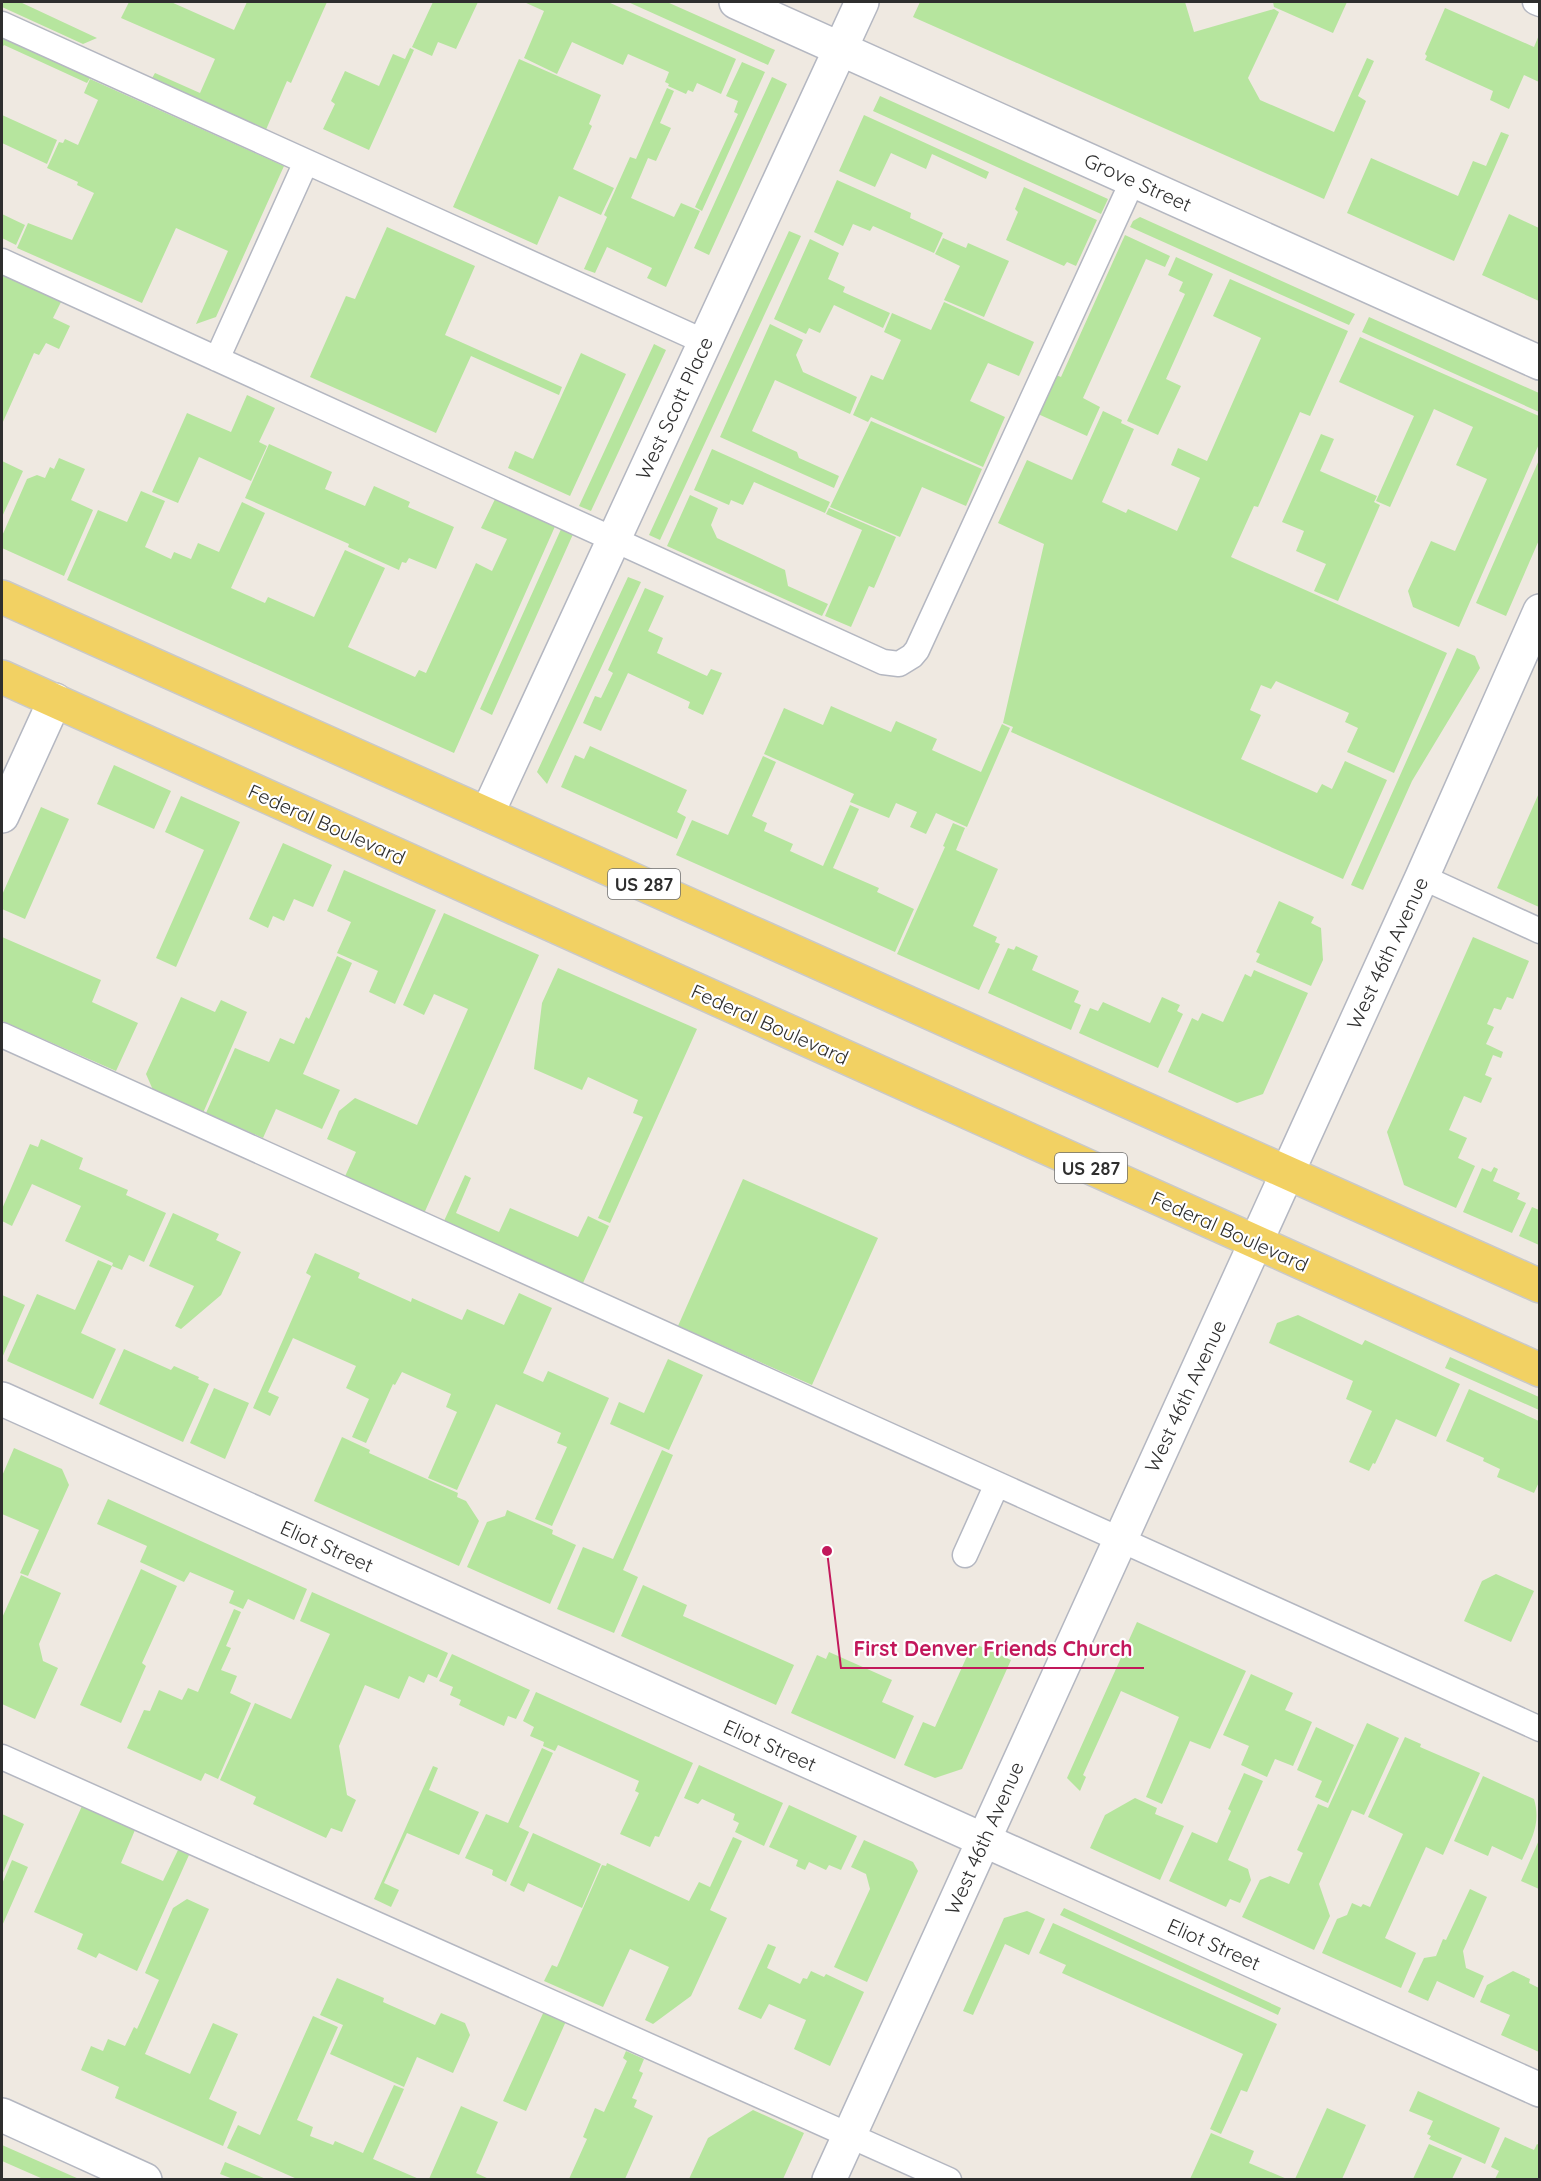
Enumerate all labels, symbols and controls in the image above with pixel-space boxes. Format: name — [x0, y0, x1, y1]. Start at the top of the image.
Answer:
street label: Grove Street — [1080, 147, 1196, 217]
street label: West Scott Place — [630, 332, 718, 484]
street label: Federal Boulevard — [244, 778, 410, 870]
road number: US 287 — [608, 869, 680, 899]
street label: West 46th Avenue — [1341, 873, 1433, 1033]
street label: Federal Boulevard — [687, 978, 853, 1070]
road number: US 287 — [1055, 1153, 1127, 1183]
street label: Federal Boulevard — [1147, 1185, 1313, 1277]
street label: West 46th Avenue — [1139, 1316, 1231, 1476]
street label: Eliot Street — [277, 1514, 378, 1578]
callout: First Denver Friends Church — [841, 1629, 1144, 1668]
text: First Denver Friends Church — [854, 1635, 1132, 1661]
street label: Eliot Street — [720, 1713, 821, 1777]
street label: West 46th Avenue — [939, 1757, 1029, 1919]
street label: Eliot Street — [1164, 1912, 1265, 1976]

